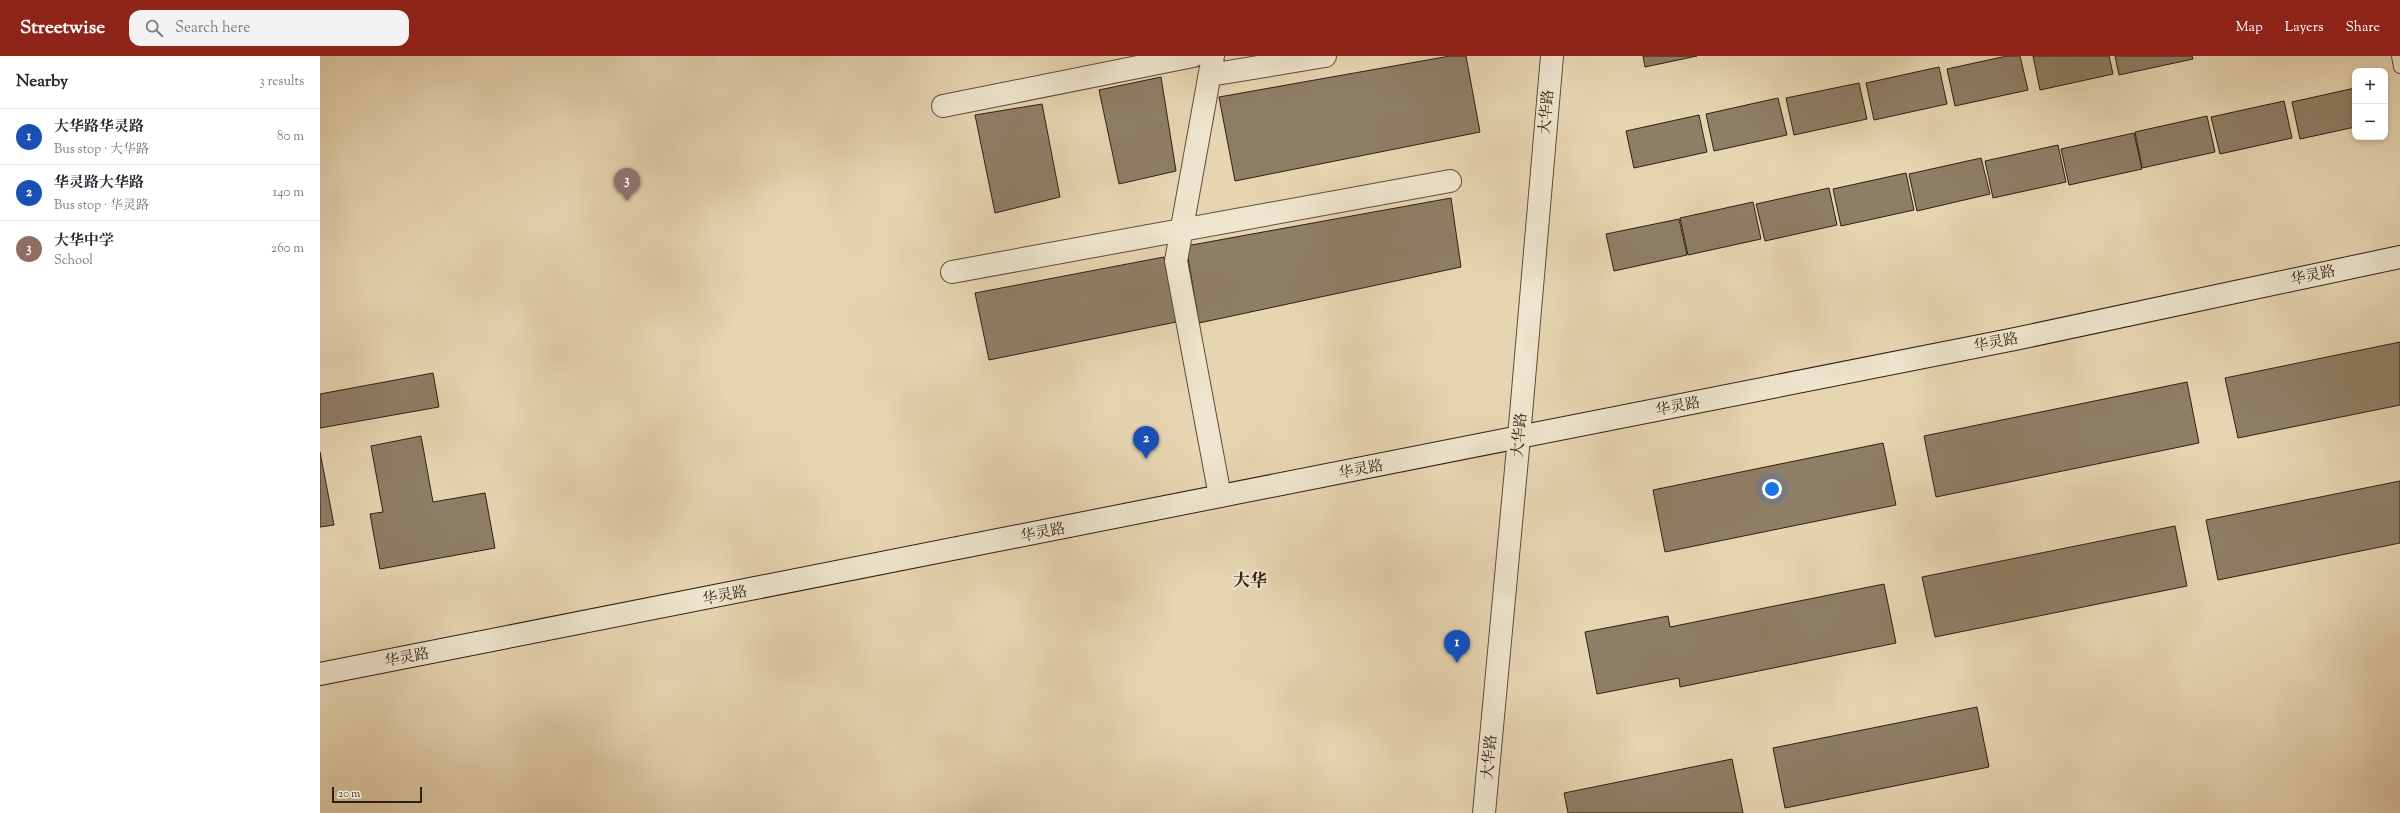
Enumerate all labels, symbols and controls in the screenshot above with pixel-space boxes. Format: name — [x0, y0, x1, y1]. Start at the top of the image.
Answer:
search box — [129, 10, 409, 46]
text: Streetwise — [20, 15, 105, 42]
icon: search — [143, 17, 165, 39]
text: Search here — [175, 18, 250, 39]
text: Map — [2236, 18, 2263, 38]
text: Layers — [2285, 18, 2323, 38]
text: Share — [2345, 18, 2380, 38]
map controls — [2352, 68, 2388, 140]
button: + — [2352, 68, 2388, 104]
text: Nearby — [16, 70, 68, 94]
text: 3 results — [259, 73, 304, 91]
street label: 大华路 — [1535, 89, 1560, 135]
button: − — [2352, 104, 2388, 140]
text: 大华路华灵路 — [54, 117, 144, 138]
text: 1 — [27, 128, 31, 146]
text: 80 m — [277, 128, 304, 146]
text: Bus stop · 大华路 — [54, 141, 149, 159]
pin: 3 — [614, 168, 640, 201]
text: 华灵路大华路 — [54, 173, 144, 194]
text: 2 — [26, 184, 32, 202]
text: 140 m — [273, 184, 304, 202]
text: Bus stop · 华灵路 — [54, 197, 149, 215]
text: 大华中学 — [54, 231, 114, 252]
text: 3 — [26, 240, 32, 258]
text: 260 m — [271, 240, 304, 258]
text: School — [54, 252, 93, 270]
street label: 华灵路 — [2289, 262, 2338, 291]
street label: 华灵路 — [1972, 329, 2020, 358]
street label: 华灵路 — [1654, 393, 1702, 422]
street label: 大华路 — [1508, 412, 1533, 458]
pin: 2 — [1133, 426, 1159, 459]
street label: 华灵路 — [1337, 456, 1385, 485]
your location — [1762, 479, 1782, 499]
street label: 华灵路 — [1019, 519, 1067, 548]
district label: 大华 — [1233, 570, 1267, 594]
street label: 华灵路 — [701, 582, 749, 611]
pin: 1 — [1444, 630, 1470, 663]
street label: 华灵路 — [383, 644, 431, 673]
street label: 大华路 — [1478, 734, 1503, 780]
scale bar — [332, 785, 422, 804]
text: 20 m — [338, 786, 360, 802]

